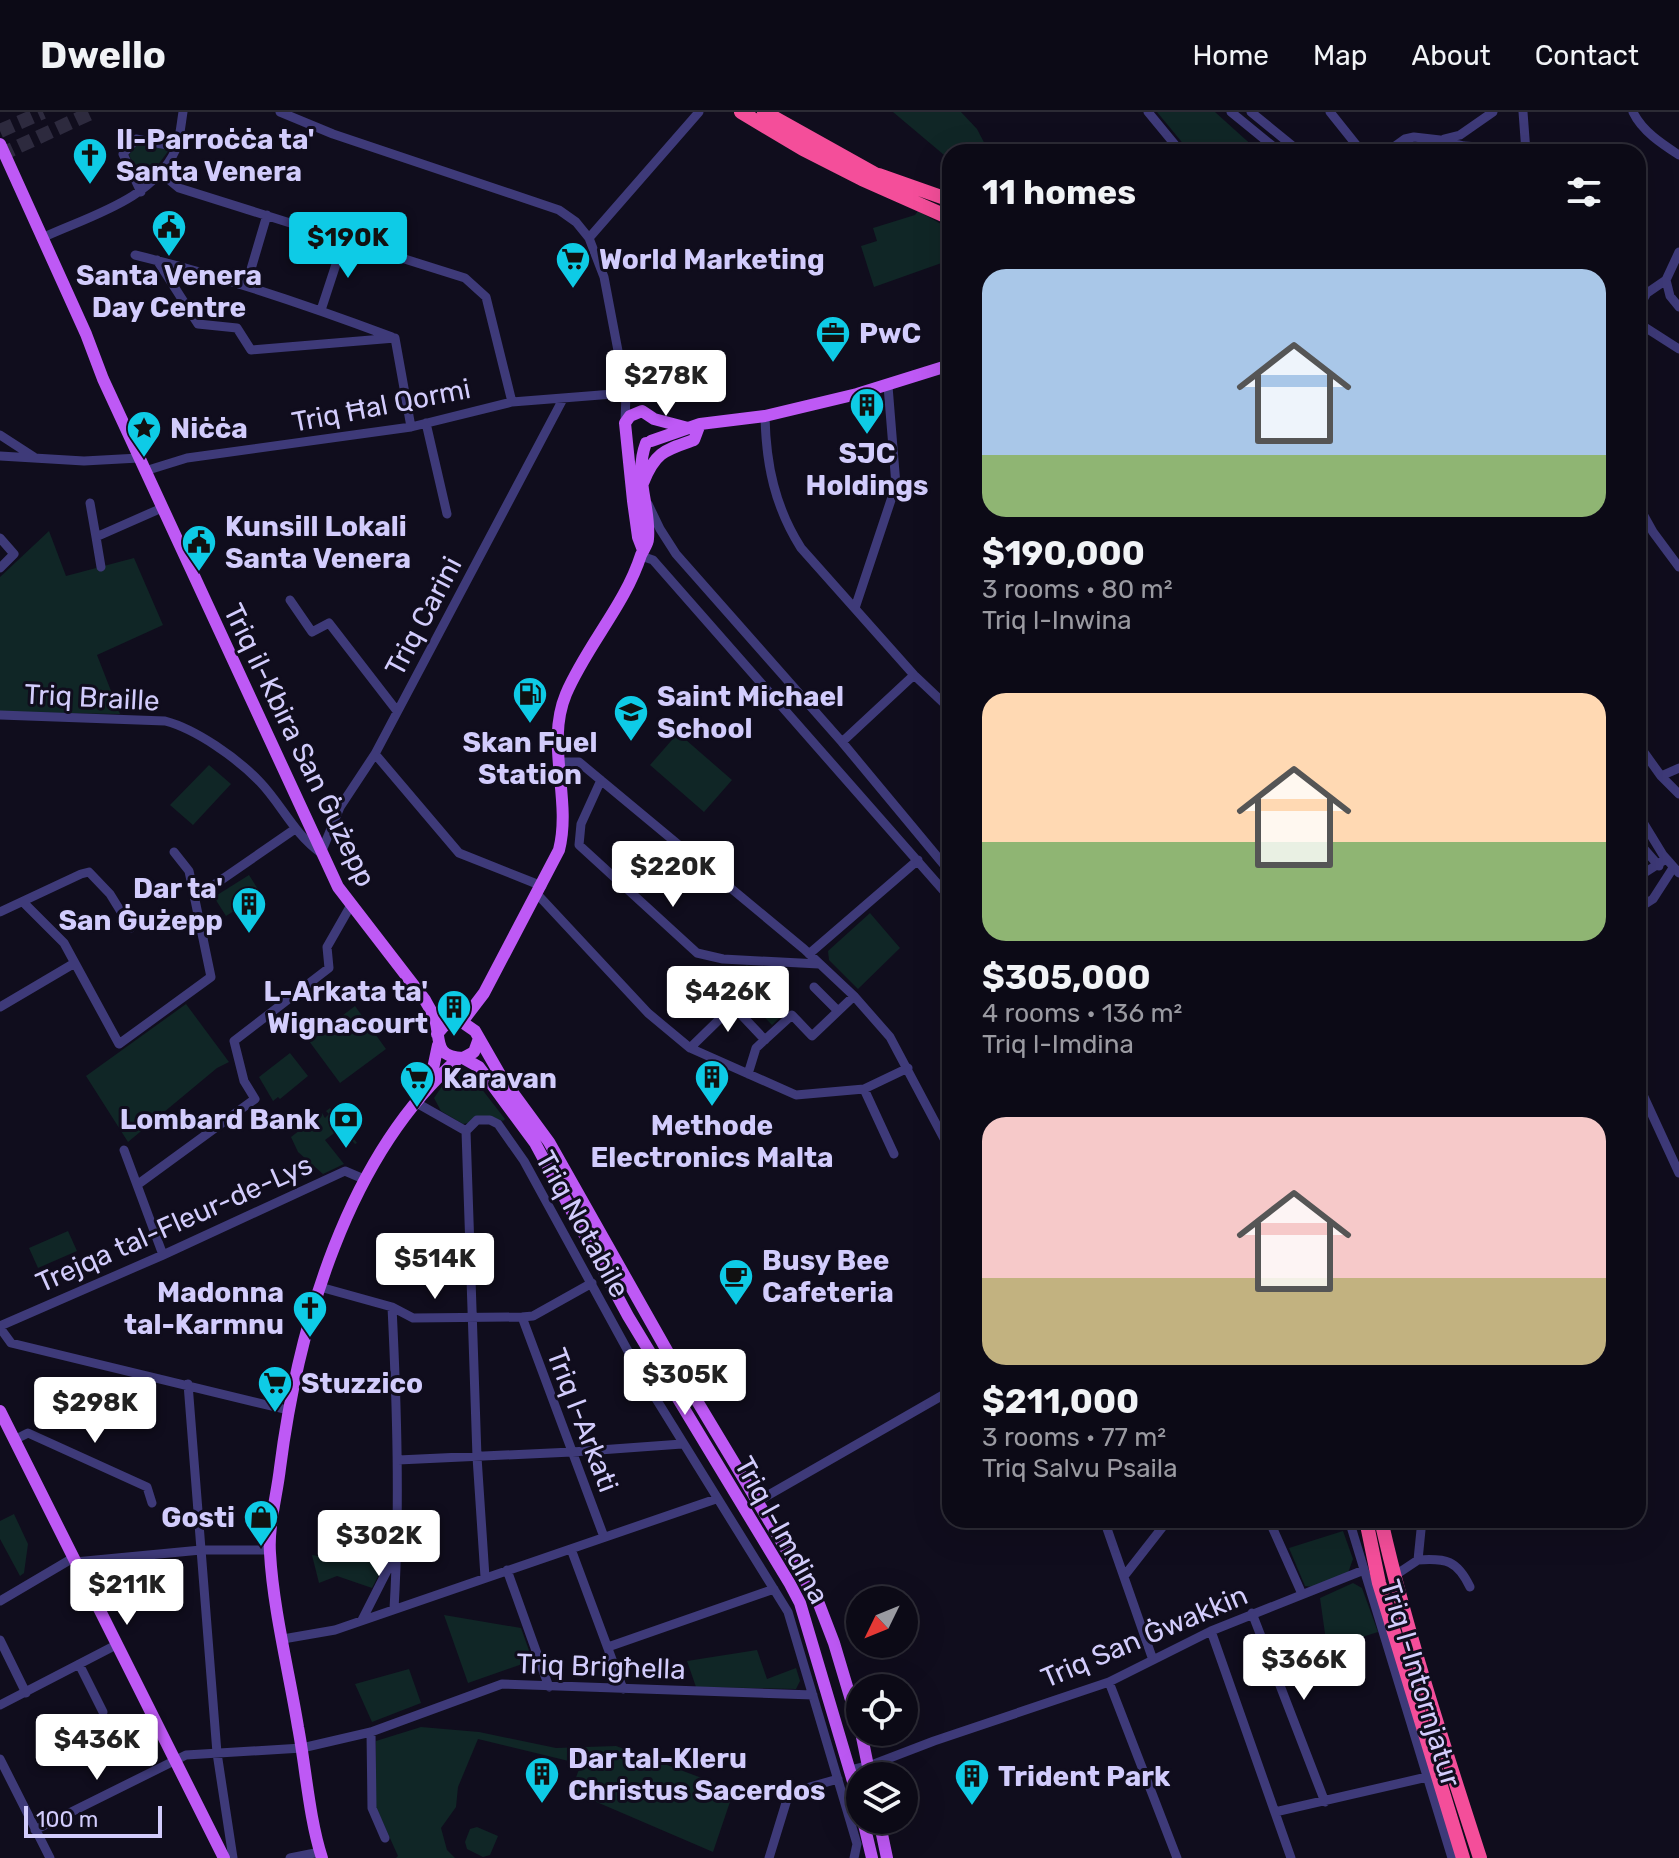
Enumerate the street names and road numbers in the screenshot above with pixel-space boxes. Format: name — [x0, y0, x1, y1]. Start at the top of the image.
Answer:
street label: Triq Ħal Qormi — [289, 372, 473, 439]
street label: Triq Carini — [378, 551, 469, 681]
street label: Triq il-Kbira San Ġużepp — [217, 598, 382, 892]
street label: Triq Braille — [23, 677, 161, 718]
street label: Triq Notabile — [529, 1145, 636, 1303]
street label: Trejqa tal-Fleur-de-Lys — [31, 1148, 317, 1299]
street label: Triq l-Arkati — [540, 1344, 625, 1497]
street label: Triq l-Imdina — [728, 1451, 836, 1610]
street label: Triq l-Intornjatur — [1373, 1576, 1468, 1791]
street label: Triq San Ġwakkin — [1036, 1578, 1252, 1695]
street label: Triq Brigħella — [516, 1647, 686, 1686]

